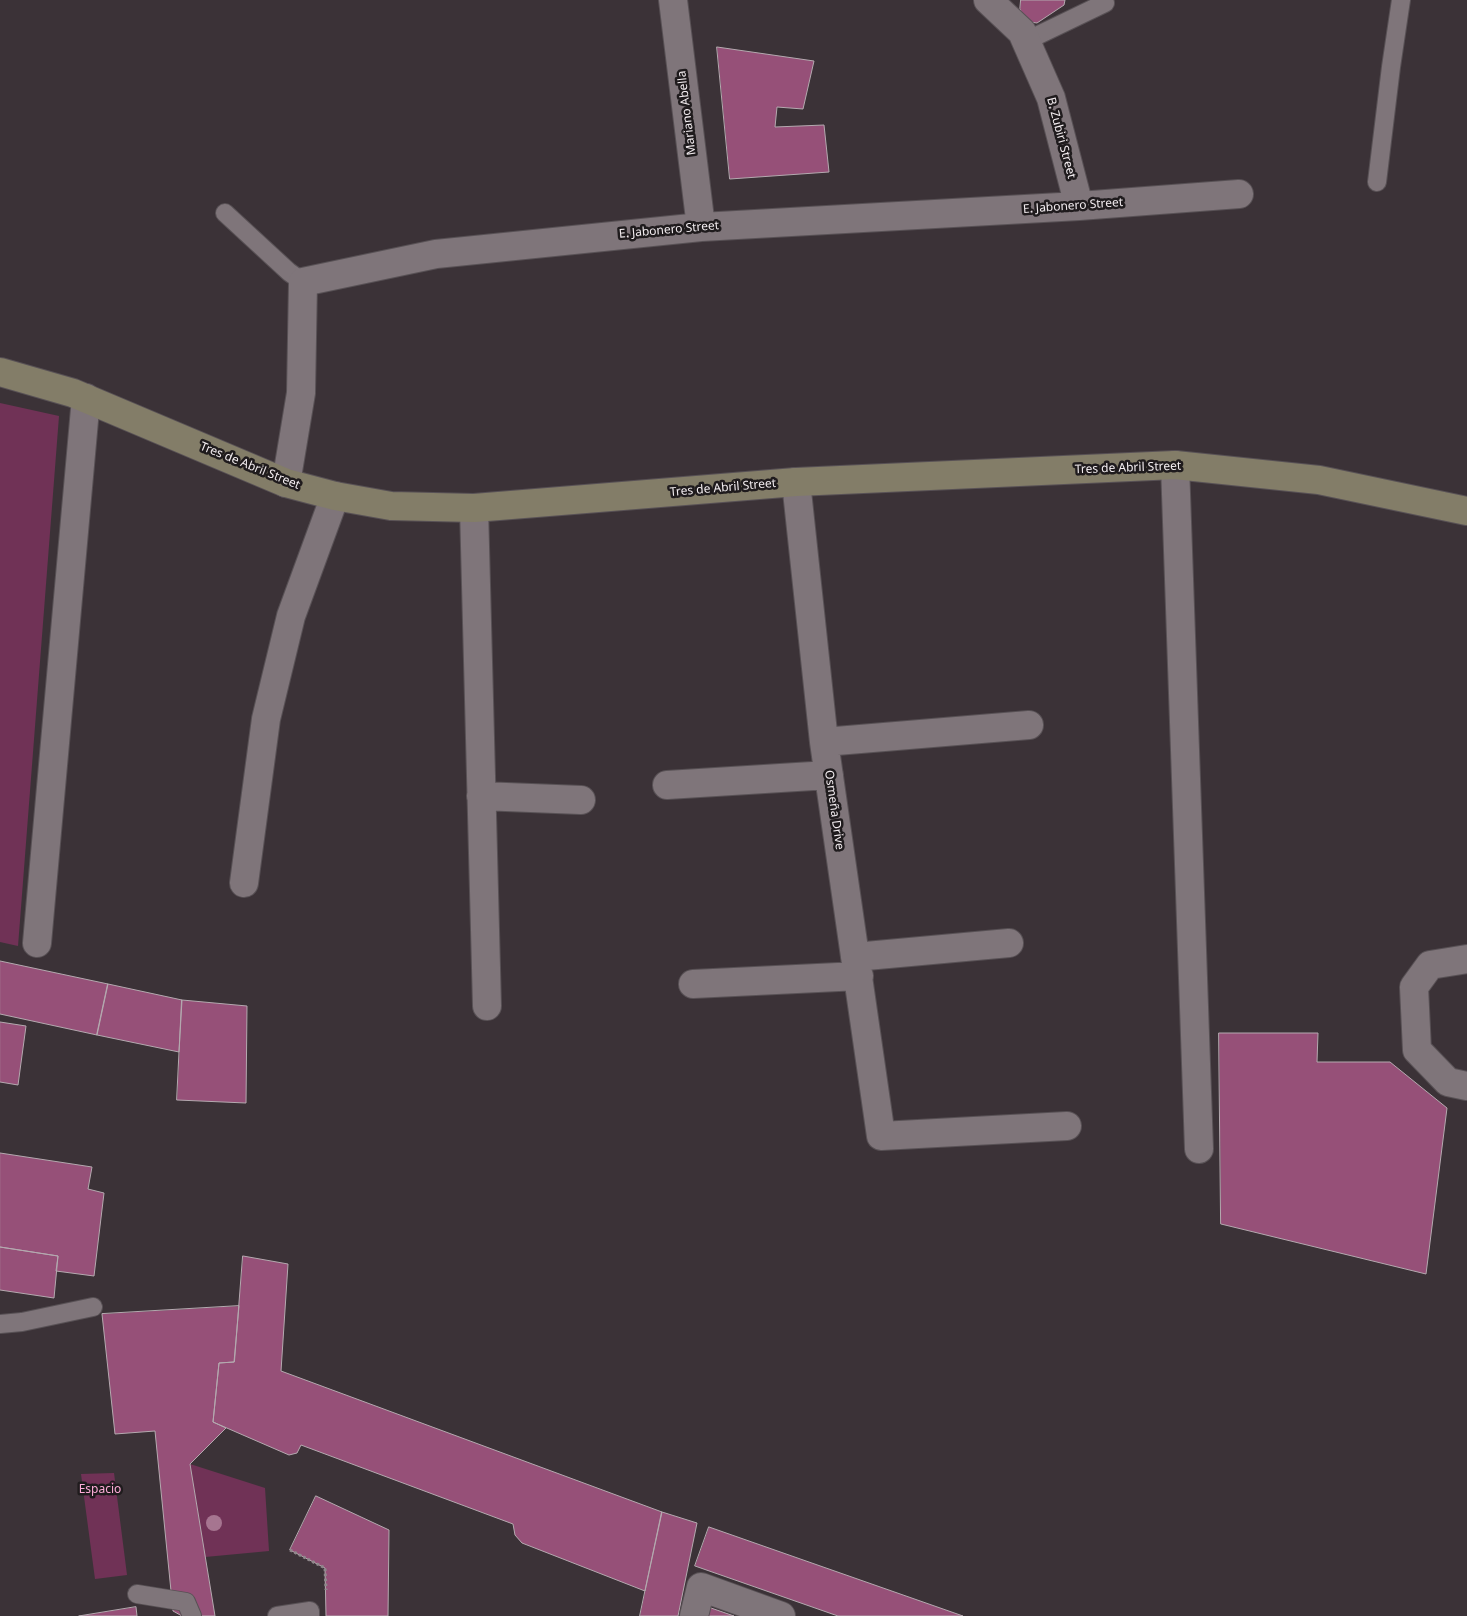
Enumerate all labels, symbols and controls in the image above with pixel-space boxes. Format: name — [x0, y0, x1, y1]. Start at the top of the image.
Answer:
street label: Mariano Abella — [675, 70, 699, 156]
street label: B. Zubiri Street — [1043, 96, 1079, 180]
street label: E. Jabonero Street — [1022, 195, 1124, 217]
street label: E. Jabonero Street — [618, 218, 720, 242]
street label: Tres de Abril Street — [198, 439, 302, 493]
street label: Tres de Abril Street — [1075, 459, 1181, 477]
street label: Tres de Abril Street — [669, 476, 777, 500]
street label: Osmeña Drive — [821, 769, 847, 851]
park label: Espacio — [79, 1483, 121, 1497]

